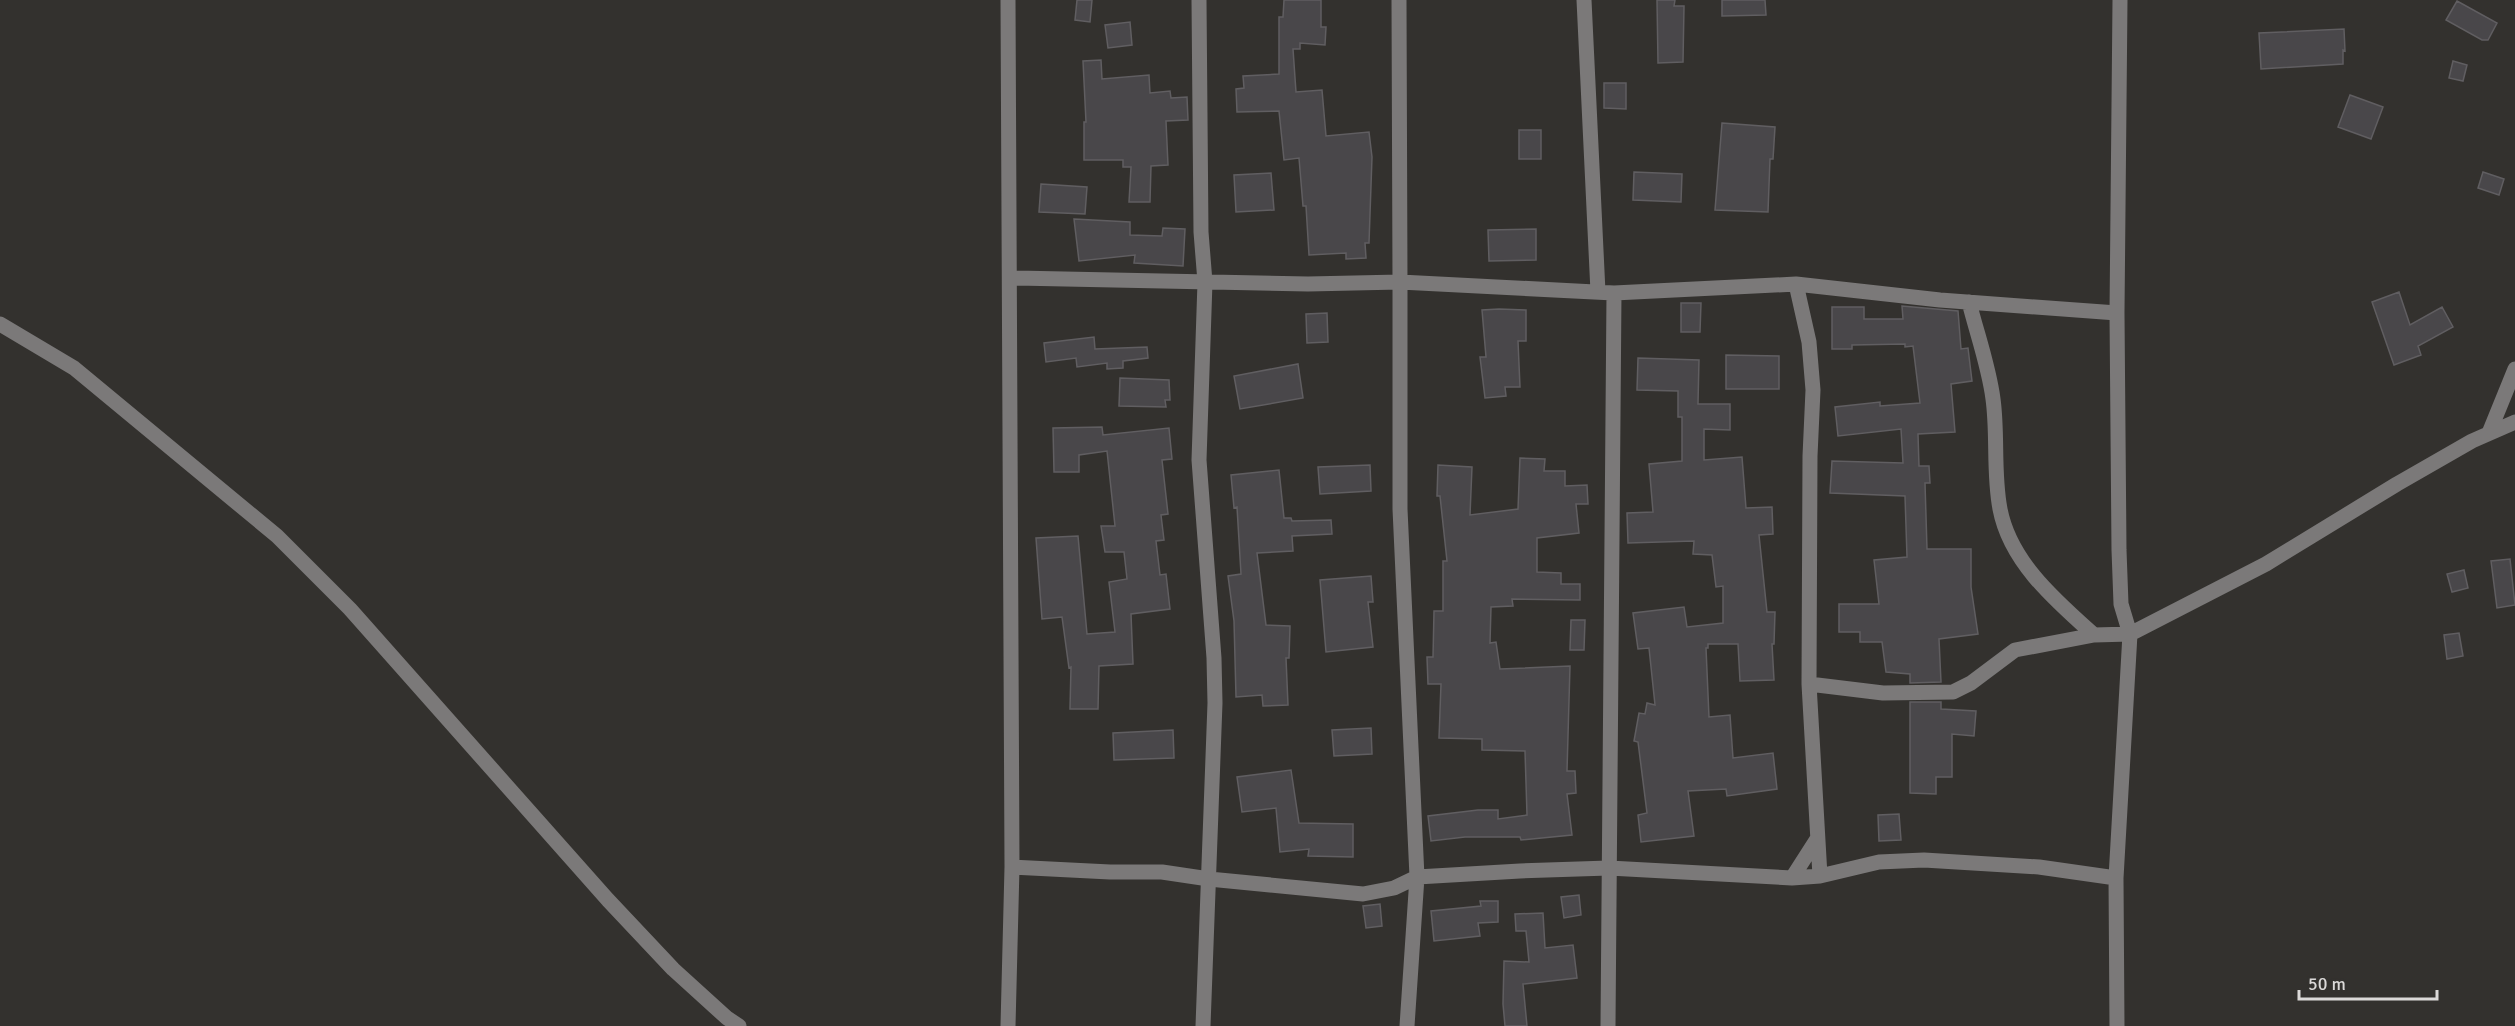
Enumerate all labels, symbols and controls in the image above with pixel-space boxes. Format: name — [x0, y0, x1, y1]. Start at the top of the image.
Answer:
scale bar — [2299, 963, 2437, 1001]
text: 50 m — [2308, 973, 2346, 995]

